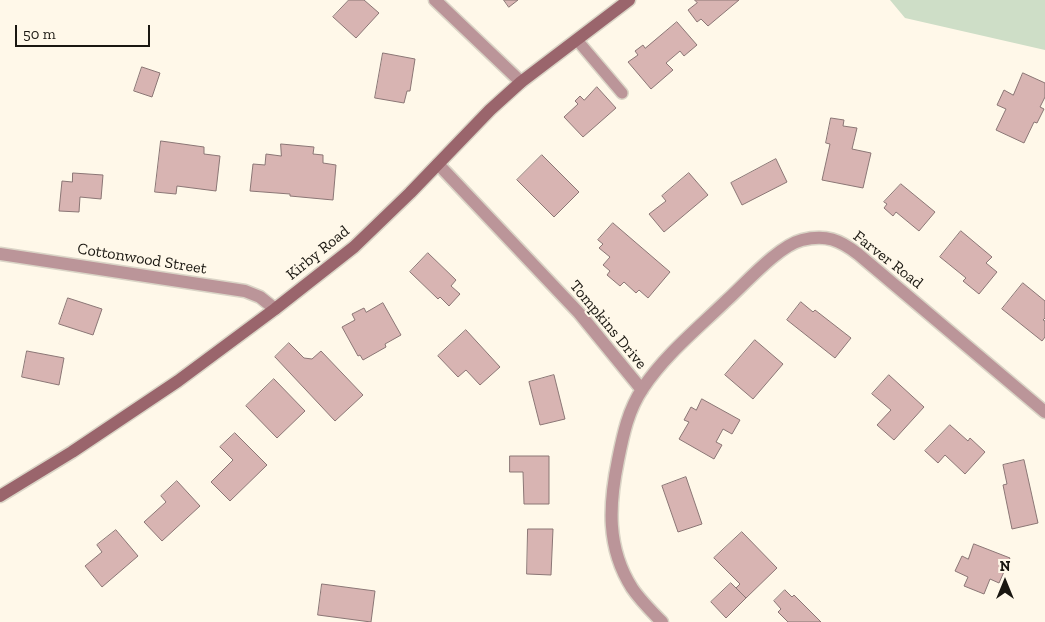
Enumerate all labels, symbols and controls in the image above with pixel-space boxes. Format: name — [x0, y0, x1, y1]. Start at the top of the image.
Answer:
scale bar — [18, 15, 152, 47]
text: 50 m — [23, 25, 56, 43]
street label: Kirby Road — [282, 222, 354, 284]
street label: Farver Road — [849, 227, 927, 293]
street label: Cottonwood Street — [76, 239, 208, 279]
street label: Tompkins Drive — [565, 277, 651, 373]
north arrow — [980, 557, 1030, 607]
text: N — [1000, 558, 1010, 575]

